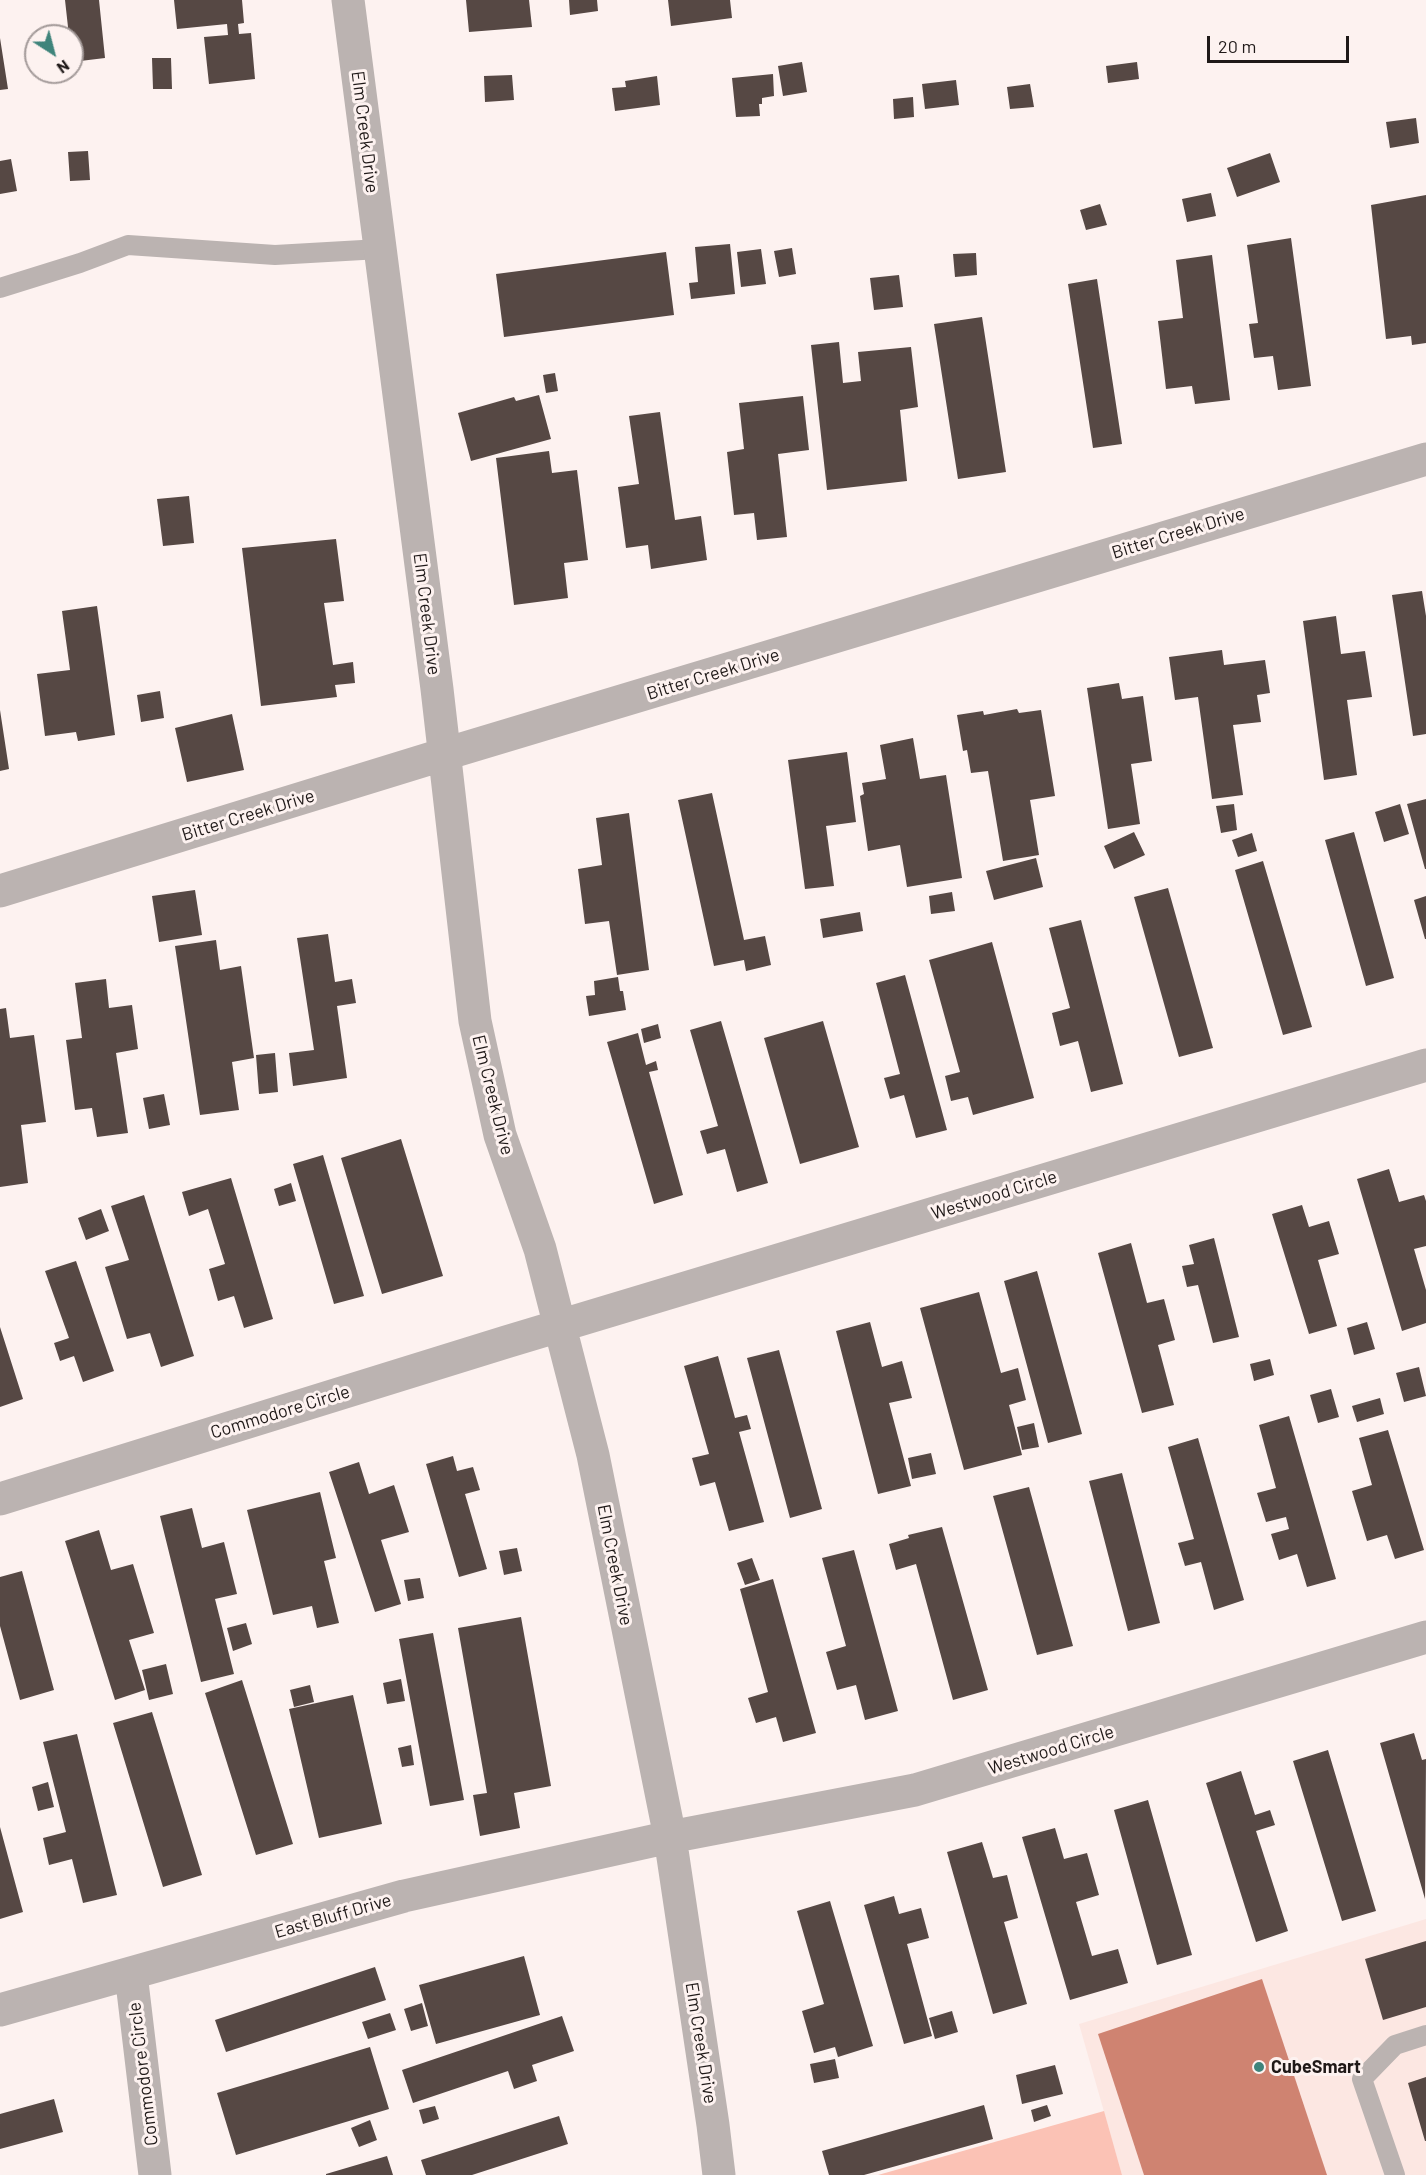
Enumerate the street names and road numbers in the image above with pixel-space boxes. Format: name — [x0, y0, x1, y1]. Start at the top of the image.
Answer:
street label: Elm Creek Drive — [347, 70, 383, 194]
street label: Bitter Creek Drive — [1109, 503, 1247, 563]
street label: Elm Creek Drive — [409, 552, 445, 676]
street label: Bitter Creek Drive — [644, 644, 782, 704]
street label: Bitter Creek Drive — [179, 785, 317, 845]
street label: Elm Creek Drive — [468, 1033, 518, 1157]
street label: Westwood Circle — [929, 1166, 1059, 1224]
street label: Commodore Circle — [208, 1381, 352, 1443]
street label: Elm Creek Drive — [593, 1503, 637, 1627]
street label: Westwood Circle — [986, 1721, 1116, 1779]
street label: East Bluff Drive — [272, 1889, 394, 1943]
street label: Elm Creek Drive — [681, 1981, 721, 2105]
street label: Commodore Circle — [123, 2001, 163, 2147]

